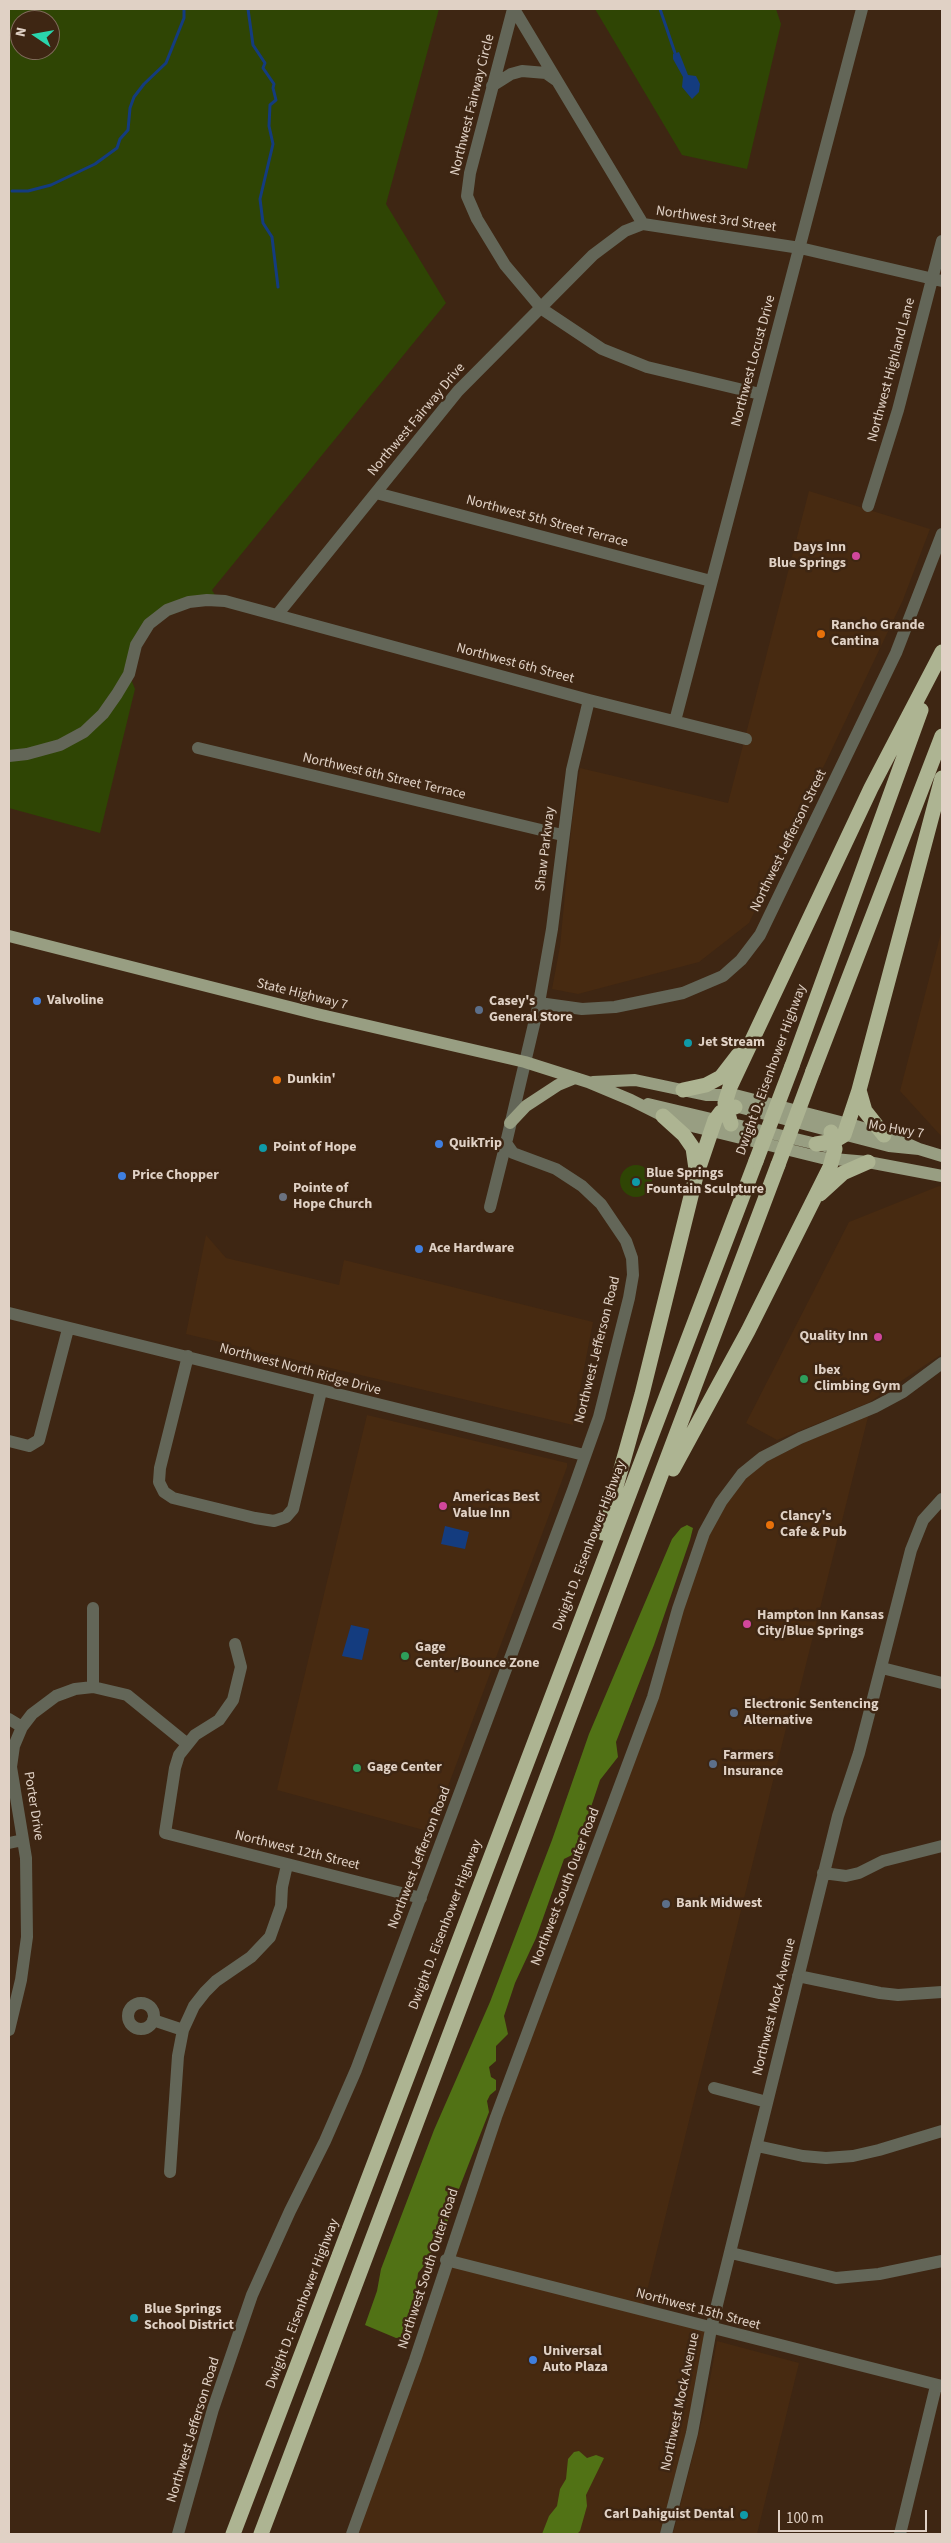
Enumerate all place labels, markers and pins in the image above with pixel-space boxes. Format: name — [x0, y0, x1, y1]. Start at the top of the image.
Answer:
place label: Days Inn Blue Springs — [769, 540, 846, 572]
marker: Days Inn Blue Springs — [850, 550, 862, 562]
place label: Rancho Grande Cantina — [831, 618, 925, 650]
marker: Rancho Grande Cantina — [815, 628, 827, 640]
place label: Valvoline — [47, 993, 104, 1009]
place label: Casey's General Store — [489, 994, 573, 1026]
marker: Valvoline — [31, 995, 43, 1007]
marker: Casey's General Store — [473, 1004, 485, 1016]
place label: Jet Stream — [698, 1035, 765, 1051]
marker: Jet Stream — [682, 1037, 694, 1049]
place label: Dunkin' — [287, 1072, 336, 1088]
marker: Dunkin' — [271, 1074, 283, 1086]
place label: QuikTrip — [449, 1136, 502, 1152]
marker: QuikTrip — [433, 1138, 445, 1150]
place label: Point of Hope — [273, 1140, 357, 1156]
marker: Point of Hope — [257, 1142, 269, 1154]
place label: Blue Springs Fountain Sculpture — [646, 1166, 764, 1198]
place label: Price Chopper — [132, 1168, 219, 1184]
marker: Price Chopper — [116, 1170, 128, 1182]
marker: Blue Springs Fountain Sculpture — [630, 1176, 642, 1188]
place label: Pointe of Hope Church — [293, 1181, 372, 1214]
marker: Pointe of Hope Church — [277, 1191, 289, 1203]
place label: Ace Hardware — [429, 1241, 514, 1257]
marker: Ace Hardware — [413, 1243, 425, 1255]
place label: Quality Inn — [800, 1329, 868, 1345]
marker: Quality Inn — [872, 1331, 884, 1343]
place label: Ibex Climbing Gym — [814, 1363, 900, 1395]
marker: Ibex Climbing Gym — [798, 1373, 810, 1385]
place label: Americas Best Value Inn — [453, 1490, 540, 1522]
marker: Americas Best Value Inn — [437, 1500, 449, 1512]
place label: Clancy's Cafe & Pub — [780, 1509, 847, 1541]
marker: Clancy's Cafe & Pub — [764, 1519, 776, 1531]
place label: Hampton Inn Kansas City/Blue Springs — [757, 1608, 884, 1640]
marker: Hampton Inn Kansas City/Blue Springs — [741, 1618, 753, 1630]
place label: Gage Center/Bounce Zone — [415, 1640, 540, 1672]
marker: Gage Center/Bounce Zone — [399, 1650, 411, 1662]
place label: Electronic Sentencing Alternative — [744, 1697, 878, 1730]
marker: Electronic Sentencing Alternative — [728, 1707, 740, 1719]
place label: Farmers Insurance — [723, 1748, 783, 1780]
marker: Farmers Insurance — [707, 1758, 719, 1770]
place label: Gage Center — [367, 1760, 442, 1776]
marker: Gage Center — [351, 1762, 363, 1774]
place label: Bank Midwest — [676, 1896, 762, 1912]
marker: Bank Midwest — [660, 1898, 672, 1910]
place label: Blue Springs School District — [144, 2302, 234, 2334]
marker: Blue Springs School District — [128, 2312, 140, 2324]
place label: Universal Auto Plaza — [543, 2344, 608, 2376]
marker: Universal Auto Plaza — [527, 2354, 539, 2366]
place label: Carl Dahiguist Dental — [604, 2507, 734, 2523]
marker: Carl Dahiguist Dental — [738, 2509, 750, 2521]

